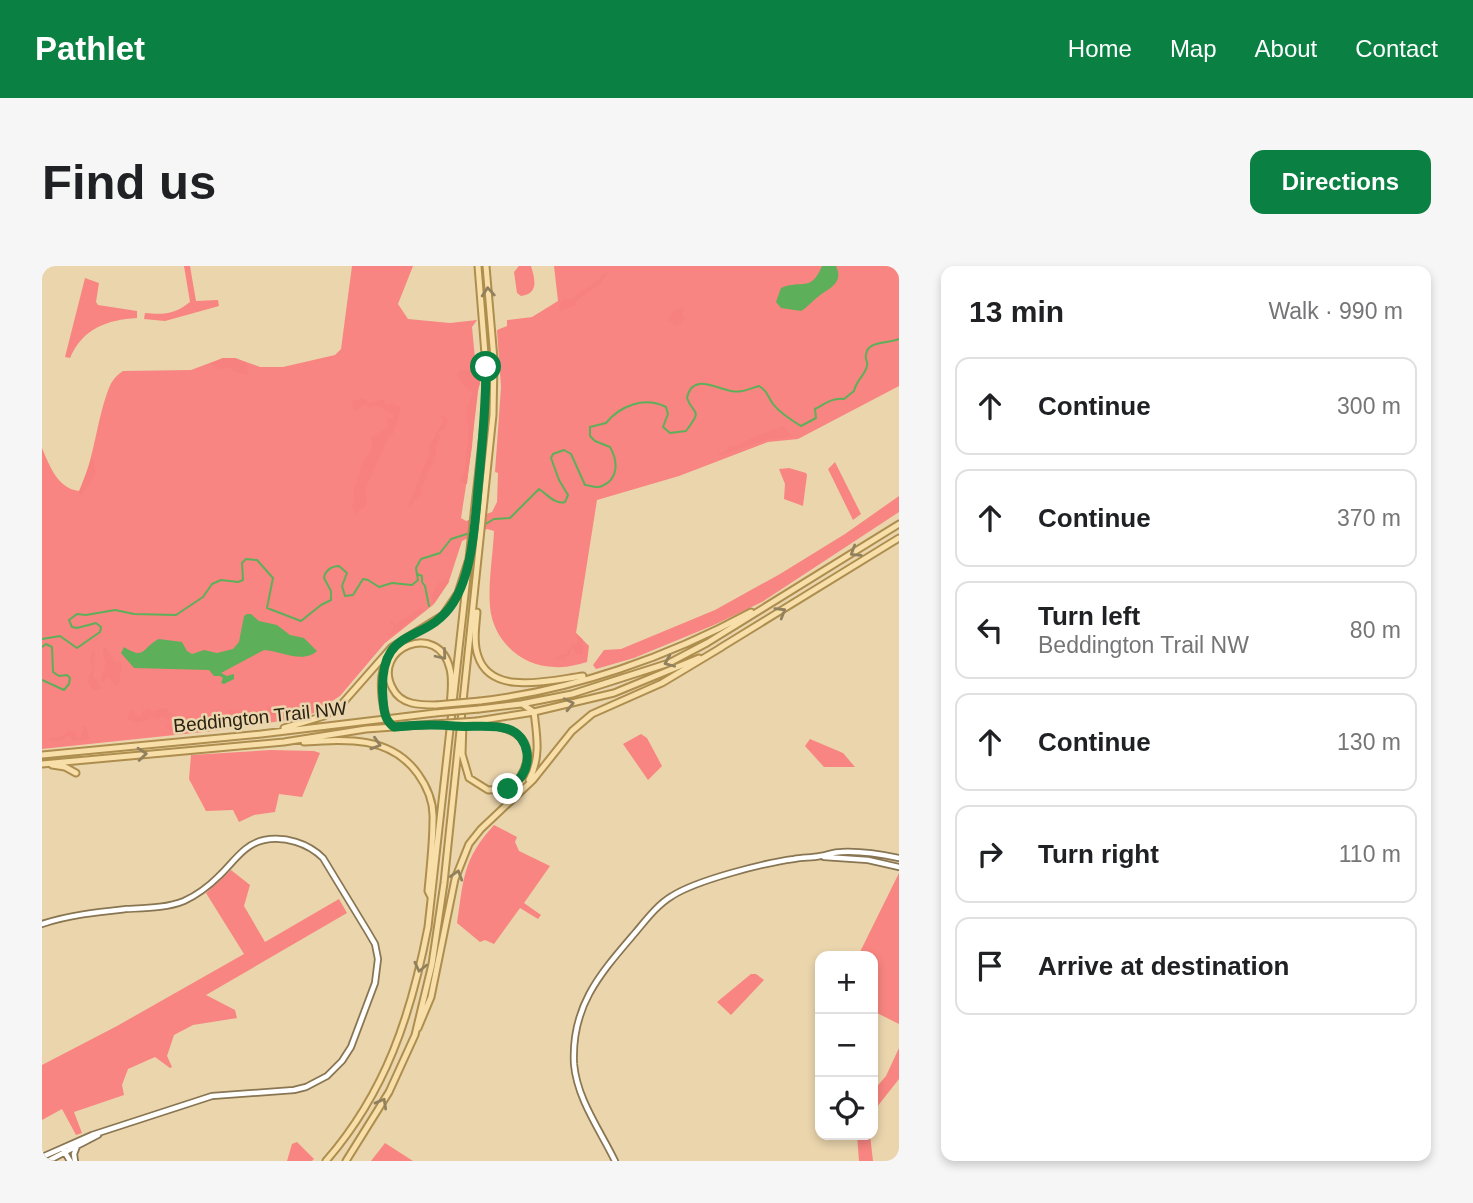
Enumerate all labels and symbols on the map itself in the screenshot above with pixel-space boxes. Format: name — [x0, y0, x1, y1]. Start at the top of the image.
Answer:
one-way arrow — [481, 286, 496, 297]
route start — [470, 351, 501, 382]
one-way arrow — [849, 543, 862, 556]
one-way arrow — [773, 607, 786, 620]
one-way arrow — [433, 648, 446, 660]
one-way arrow — [663, 654, 676, 668]
street label: Beddington Trail NW — [172, 697, 348, 737]
one-way arrow — [563, 698, 575, 713]
one-way arrow — [369, 736, 381, 751]
one-way arrow — [137, 747, 148, 762]
route end — [492, 773, 523, 804]
one-way arrow — [449, 869, 463, 881]
one-way arrow — [414, 960, 429, 972]
one-way arrow — [374, 1098, 388, 1111]

